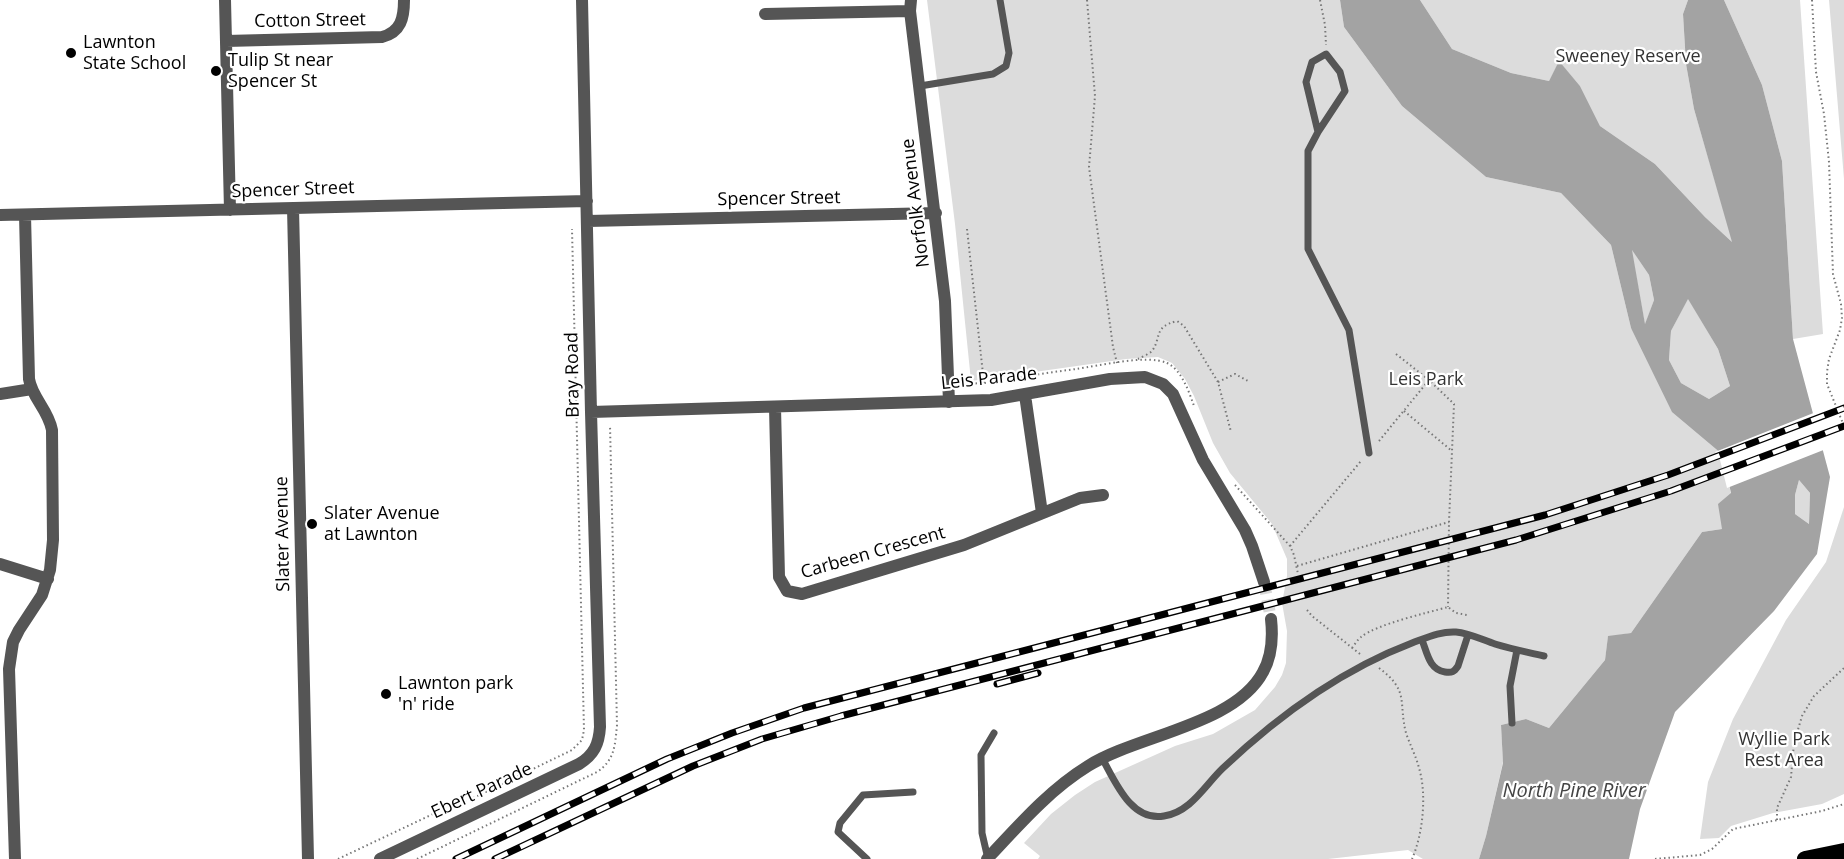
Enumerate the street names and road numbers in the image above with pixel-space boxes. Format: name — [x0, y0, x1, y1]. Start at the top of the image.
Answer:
street label: Cotton Street — [254, 9, 366, 33]
street label: Norfolk Avenue — [897, 137, 935, 269]
street label: Spencer Street — [231, 177, 355, 203]
street label: Spencer Street — [717, 187, 841, 211]
street label: Bray Road — [561, 332, 585, 418]
street label: Leis Parade — [940, 363, 1038, 395]
street label: Slater Avenue — [271, 476, 295, 592]
street label: Carbeen Crescent — [798, 522, 948, 584]
street label: Ebert Parade — [428, 758, 536, 824]

